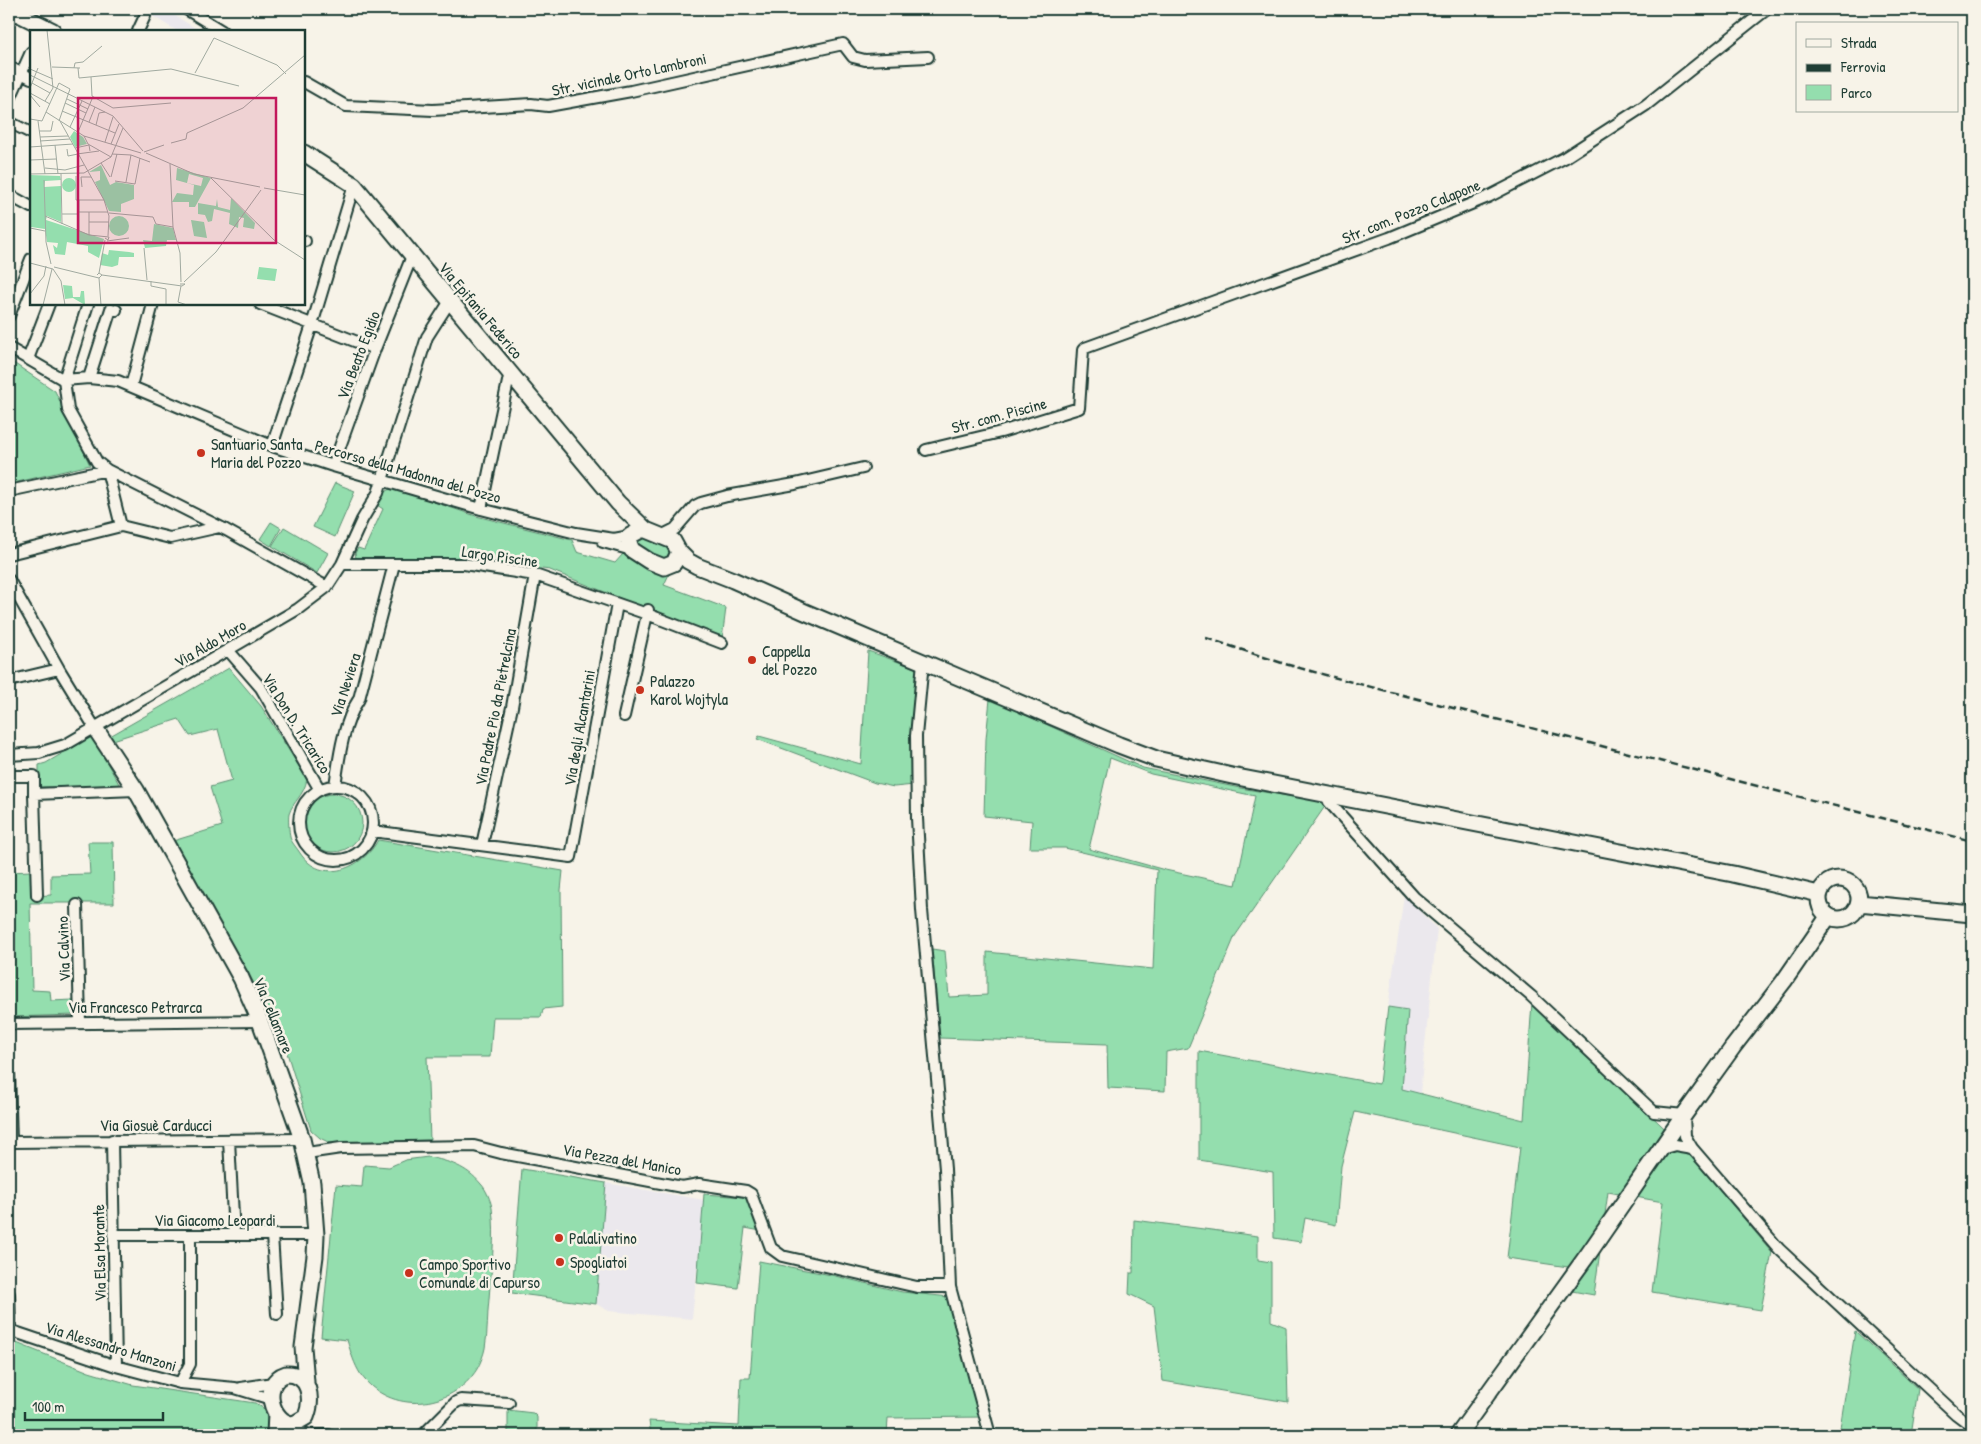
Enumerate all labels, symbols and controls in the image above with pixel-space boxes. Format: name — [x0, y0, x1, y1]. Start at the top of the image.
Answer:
legend — [1796, 22, 1958, 112]
inset map — [30, 30, 305, 305]
text: Strada — [1841, 32, 1877, 53]
street label: Str. vicinale Orto Lambroni — [550, 47, 708, 101]
text: Ferrovia — [1840, 56, 1886, 77]
text: Parco — [1841, 82, 1872, 103]
street label: Str. com. Pozzo Calapone — [1339, 173, 1484, 249]
street label: Via Epifania Federico — [434, 257, 528, 364]
street label: Via Beato Egidio — [331, 307, 385, 402]
street label: Str. com. Piscine — [949, 392, 1050, 438]
place label: Santuario Santa Maria del Pozzo — [211, 433, 303, 473]
street label: Percorso della Madonna del Pozzo — [312, 434, 504, 508]
marker: Santuario Santa Maria del Pozzo — [195, 447, 207, 459]
street label: Largo Piscine — [461, 540, 540, 572]
street label: Via Aldo Moro — [170, 613, 250, 672]
street label: Via Padre Pio da Pietrelcina — [469, 626, 521, 788]
place label: Cappella del Pozzo — [762, 640, 817, 680]
street label: Via Neviera — [324, 650, 366, 720]
marker: Cappella del Pozzo — [746, 654, 758, 666]
street label: Via degli Alcantarini — [558, 668, 600, 788]
street label: Via Don D. Tricarico — [257, 669, 337, 778]
place label: Palazzo Karol Wojtyla — [650, 670, 728, 710]
marker: Palazzo Karol Wojtyla — [634, 684, 646, 696]
street label: Via Calvino — [51, 915, 75, 982]
street label: Via Cellamare — [249, 974, 300, 1057]
street label: Via Francesco Petrarca — [68, 996, 202, 1018]
street label: Via Giosuè Carducci — [100, 1114, 212, 1136]
street label: Via Pezza del Manico — [561, 1138, 684, 1180]
street label: Via Elsa Morante — [87, 1203, 111, 1302]
street label: Via Giacomo Leopardi — [154, 1209, 276, 1231]
place label: Palalivatino — [569, 1227, 637, 1249]
marker: Palalivatino — [553, 1232, 565, 1244]
place label: Spogliatoi — [570, 1251, 627, 1273]
place label: Campo Sportivo Comunale di Capurso — [419, 1253, 540, 1293]
marker: Spogliatoi — [554, 1256, 566, 1268]
marker: Campo Sportivo Comunale di Capurso — [403, 1267, 415, 1279]
street label: Via Alessandro Manzoni — [43, 1316, 179, 1376]
scale bar — [25, 1389, 162, 1421]
text: 100 m — [32, 1396, 65, 1417]

